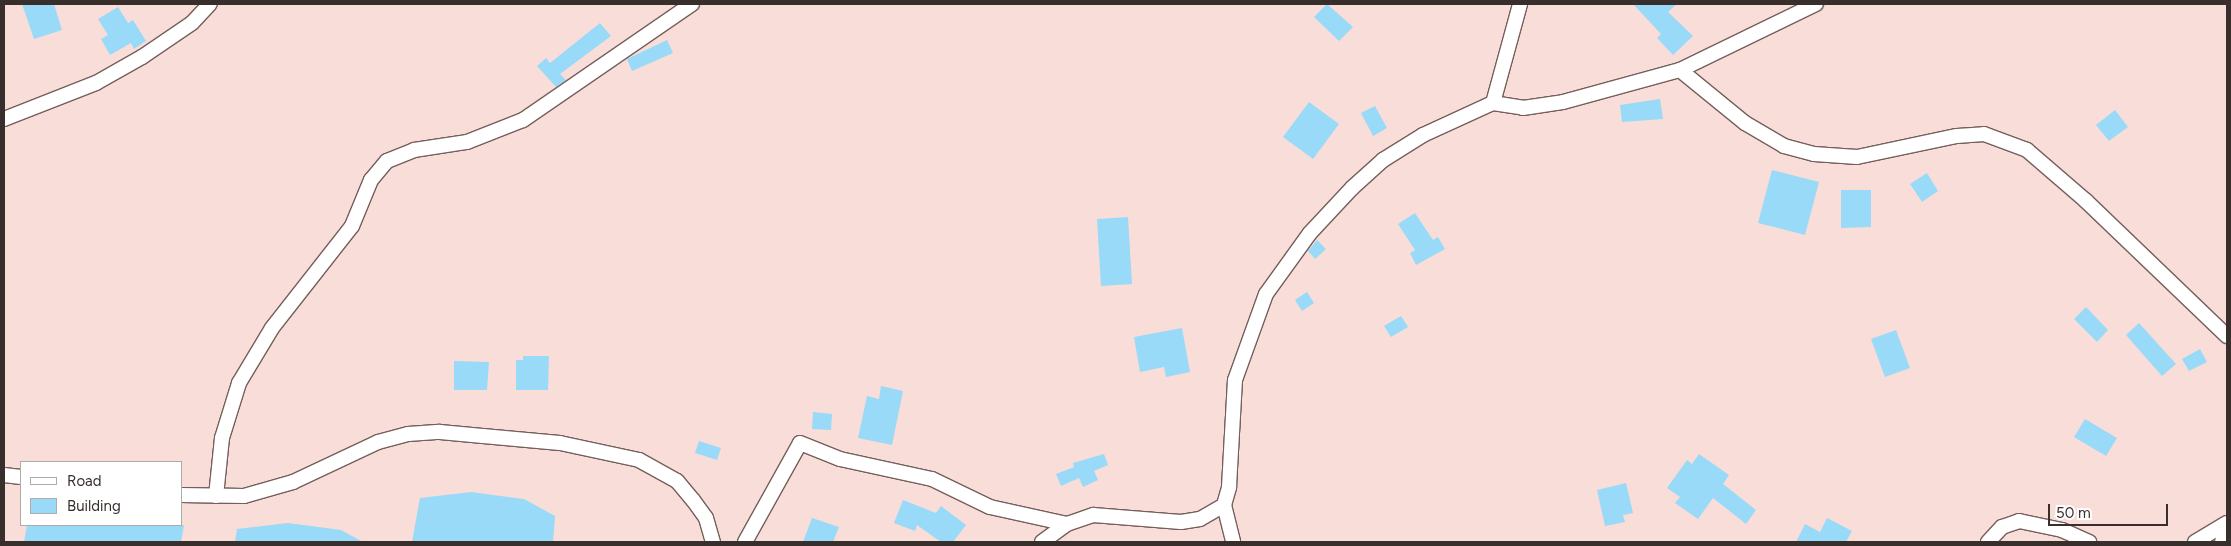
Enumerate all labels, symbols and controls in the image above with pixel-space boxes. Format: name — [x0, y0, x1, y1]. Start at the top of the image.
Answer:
legend — [20, 461, 182, 526]
text: Road — [67, 472, 102, 490]
scale bar — [2051, 494, 2171, 526]
text: Building — [67, 497, 121, 515]
text: 50 m — [2056, 504, 2091, 522]

